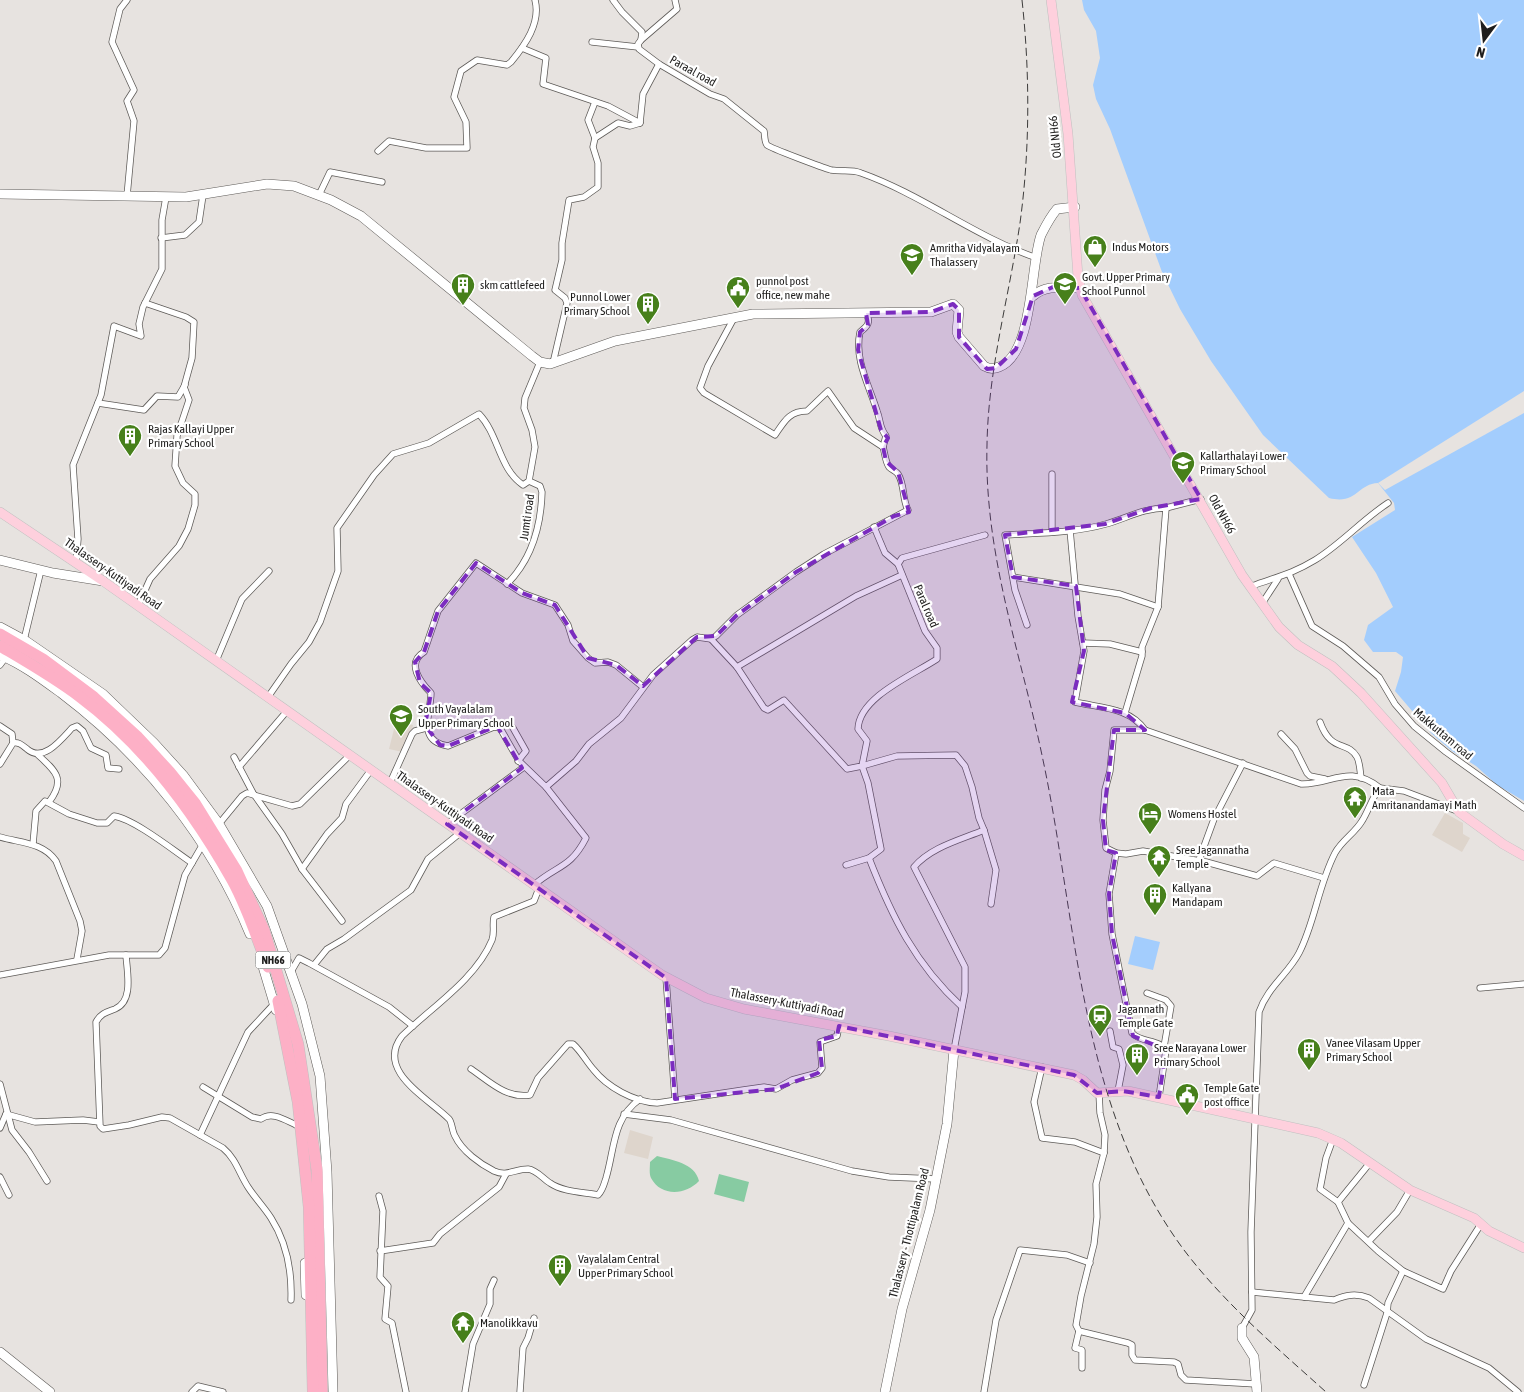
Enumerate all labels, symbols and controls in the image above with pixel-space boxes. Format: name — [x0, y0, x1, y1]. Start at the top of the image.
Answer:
north arrow — [1459, 15, 1509, 65]
text: N — [1475, 44, 1487, 61]
street label: Paraal road — [667, 53, 719, 89]
street label: Old NH66 — [1046, 115, 1064, 159]
shop icon: Indus Motors — [1082, 234, 1108, 268]
place label: Indus Motors — [1112, 240, 1169, 254]
place label: Amritha Vidyalayam Thalassery — [930, 241, 1020, 269]
school or university icon: Amritha Vidyalayam Thalassery — [899, 242, 925, 276]
place label: Govt. Upper Primary School Punnol — [1082, 270, 1170, 298]
school or university icon: Govt. Upper Primary School Punnol — [1052, 271, 1078, 305]
building icon: skm cattlefeed — [450, 272, 476, 306]
place label: punnol post office, new mahe — [756, 274, 830, 302]
public building icon: punnol post office, new mahe — [725, 275, 751, 309]
place label: skm cattlefeed — [480, 278, 545, 292]
place label: Punnol Lower Primary School — [564, 290, 631, 318]
building icon: Punnol Lower Primary School — [635, 291, 661, 325]
place label: Rajas Kallayi Upper Primary School — [148, 422, 234, 450]
building icon: Rajas Kallayi Upper Primary School — [117, 423, 143, 457]
place label: Kallarthalayi Lower Primary School — [1200, 449, 1286, 477]
school or university icon: Kallarthalayi Lower Primary School — [1170, 450, 1196, 484]
street label: Old NH66 — [1206, 492, 1239, 536]
street label: Jumti road — [517, 493, 537, 541]
street label: Thalassery-Kuttiyadi Road — [62, 535, 164, 613]
street label: Paral road — [911, 582, 941, 630]
place label: South Vayalalam Upper Primary School — [418, 702, 514, 730]
school or university icon: South Vayalalam Upper Primary School — [388, 703, 414, 737]
street label: Makkuttam road — [1410, 705, 1476, 763]
street label: Thalassery-Kuttiyadi Road — [394, 768, 496, 846]
place label: Mata Amritanandamayi Math — [1372, 784, 1477, 812]
temple icon: Mata Amritanandamayi Math — [1342, 785, 1368, 819]
hotel icon: Womens Hostel — [1137, 801, 1163, 835]
place label: Womens Hostel — [1168, 807, 1237, 821]
place label: Sree Jagannatha Temple — [1176, 843, 1249, 871]
temple icon: Sree Jagannatha Temple — [1146, 844, 1172, 878]
place label: Kallyana Mandapam — [1172, 881, 1223, 909]
building icon: Kallyana Mandapam — [1142, 882, 1168, 916]
road number: NH66 — [256, 952, 290, 968]
street label: Thalassery-Kuttiyadi Road — [729, 985, 845, 1021]
place label: Jagannath Temple Gate — [1118, 1002, 1173, 1030]
station icon: Jagannath Temple Gate — [1087, 1003, 1113, 1037]
place label: Vanee Vilasam Upper Primary School — [1326, 1036, 1421, 1064]
building icon: Vanee Vilasam Upper Primary School — [1296, 1037, 1322, 1071]
place label: Sree Narayana Lower Primary School — [1154, 1041, 1247, 1069]
building icon: Sree Narayana Lower Primary School — [1124, 1042, 1150, 1076]
place label: Temple Gate post office — [1204, 1081, 1259, 1109]
public building icon: Temple Gate post office — [1174, 1082, 1200, 1116]
street label: Thalassery - Thottipalam Road — [886, 1167, 932, 1299]
place label: Vayalalam Central Upper Primary School — [578, 1252, 674, 1280]
building icon: Vayalalam Central Upper Primary School — [547, 1253, 573, 1287]
temple icon: Manolikkavu — [450, 1310, 476, 1344]
place label: Manolikkavu — [480, 1316, 538, 1330]

